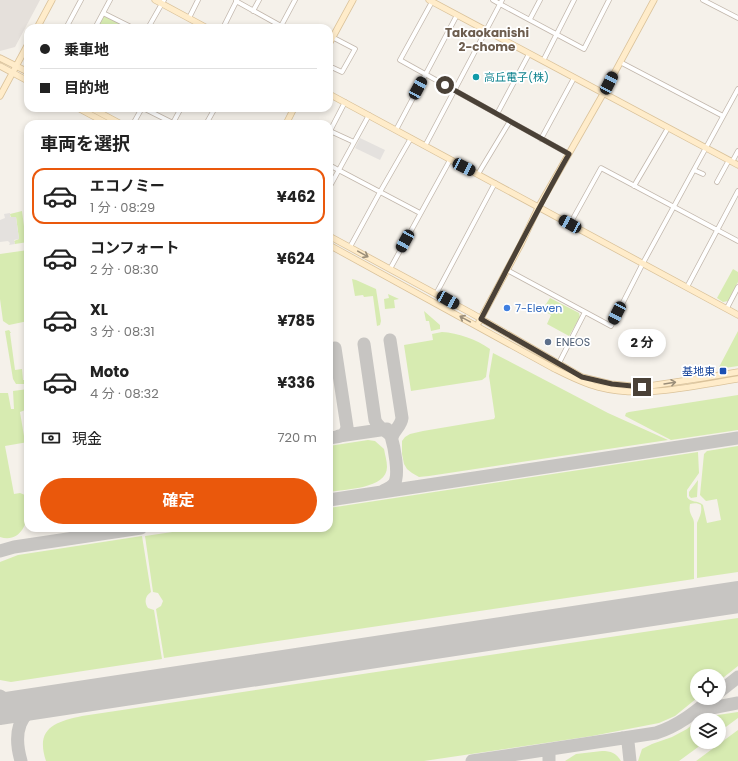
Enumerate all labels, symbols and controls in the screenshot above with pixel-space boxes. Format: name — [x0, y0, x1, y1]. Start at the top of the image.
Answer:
district label: Takaokanishi 2-chome — [445, 24, 529, 55]
text: 乗車地 — [64, 39, 109, 60]
place label: 高丘電子(株) — [484, 69, 549, 85]
car — [598, 70, 620, 96]
marker: 高丘電子(株) — [471, 72, 481, 82]
car — [407, 75, 429, 101]
route start — [436, 76, 454, 94]
text: 目的地 — [64, 77, 109, 98]
text: 車両を選択 — [40, 131, 130, 156]
car — [451, 156, 477, 178]
text: エコノミー — [90, 175, 165, 196]
icon: car — [42, 178, 78, 214]
text: ¥462 — [277, 186, 315, 207]
text: 1 分 · 08:29 — [90, 198, 155, 217]
car — [557, 213, 583, 235]
car — [394, 228, 416, 254]
text: コンフォート — [90, 237, 180, 258]
icon: car — [42, 240, 78, 276]
text: ¥624 — [277, 248, 315, 269]
one-way arrow — [357, 251, 369, 258]
text: 2 分 · 08:30 — [90, 260, 159, 279]
car — [435, 289, 461, 311]
text: XL — [90, 299, 108, 320]
place label: 7-Eleven — [515, 300, 562, 316]
car — [606, 300, 628, 326]
icon: car — [42, 302, 78, 338]
marker: 7-Eleven — [502, 303, 512, 313]
text: ¥785 — [277, 310, 315, 331]
one-way arrow — [459, 315, 471, 322]
text: 3 分 · 08:31 — [90, 322, 155, 341]
callout: 2 分 — [618, 329, 666, 357]
text: 2 分 — [630, 333, 654, 352]
place label: ENEOS — [556, 334, 590, 350]
marker: ENEOS — [543, 337, 553, 347]
text: Moto — [90, 361, 129, 382]
place label: 基地東 — [682, 363, 715, 379]
icon: car — [42, 364, 78, 400]
marker: 基地東 — [718, 366, 728, 376]
text: ¥336 — [277, 372, 315, 393]
route end — [633, 378, 651, 396]
one-way arrow — [663, 379, 676, 387]
text: 4 分 · 08:32 — [90, 384, 159, 403]
icon: cash — [40, 427, 62, 449]
text: 現金 — [72, 428, 102, 449]
text: 720 m — [277, 428, 317, 447]
button: 確定 — [40, 478, 317, 524]
map controls — [690, 669, 726, 749]
button: locate — [690, 669, 726, 705]
button: layers — [690, 713, 726, 749]

